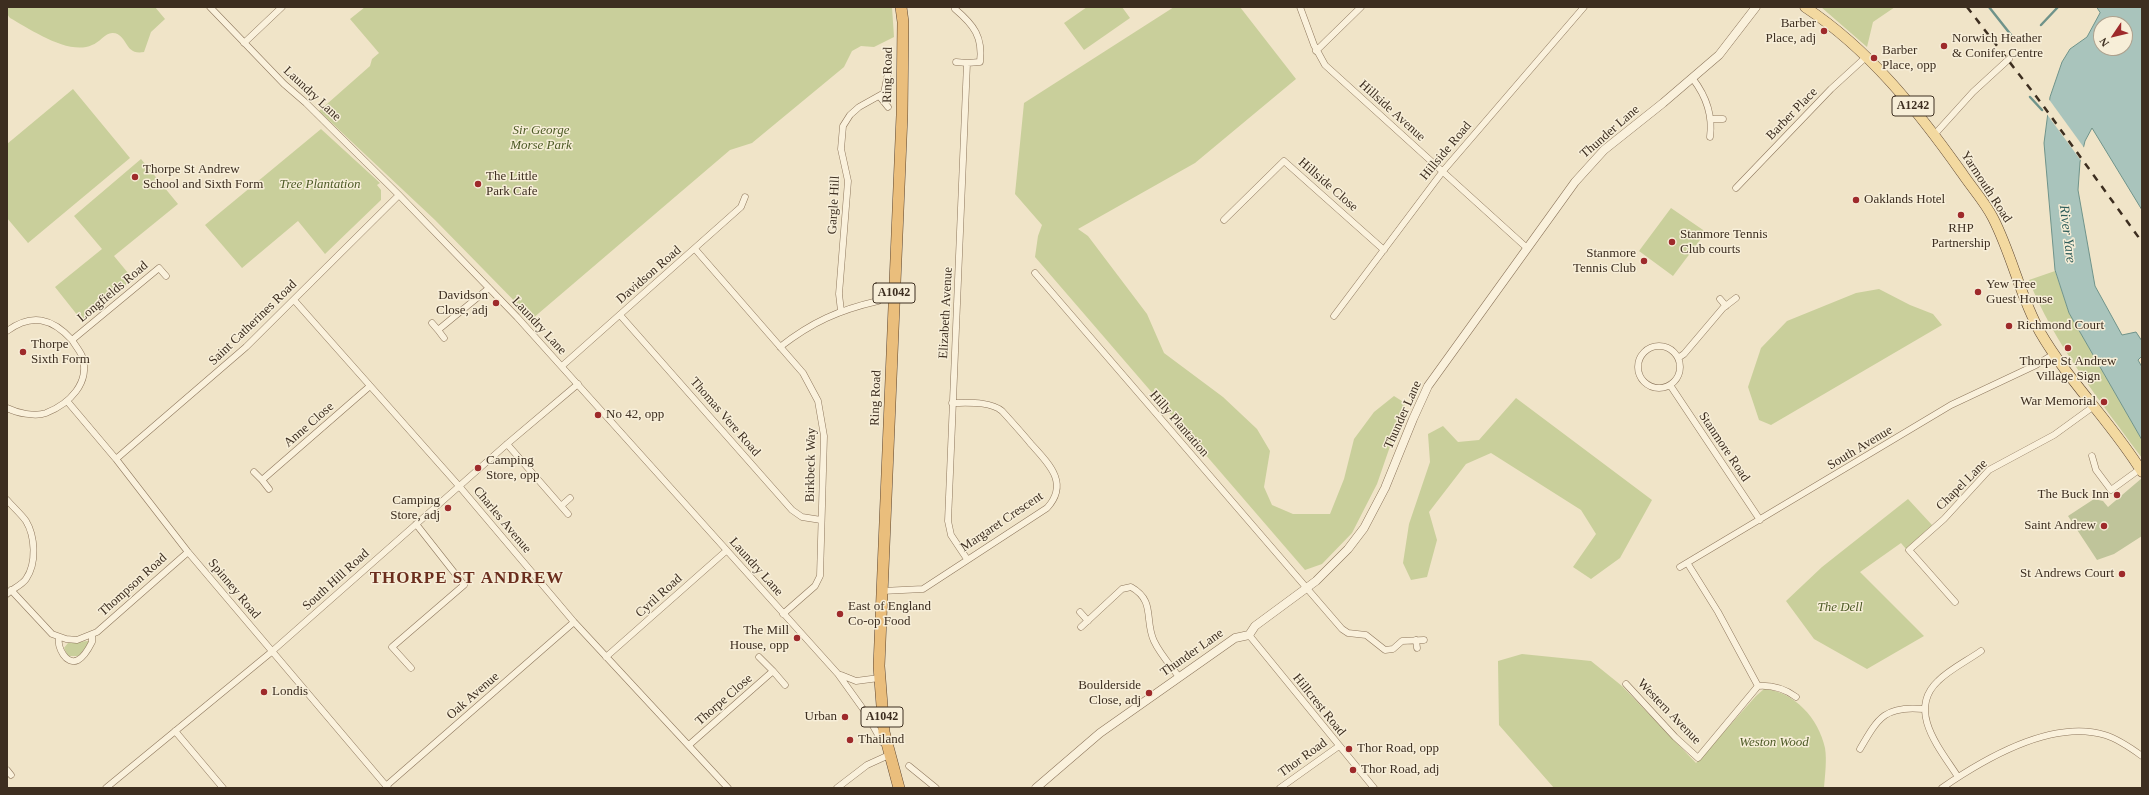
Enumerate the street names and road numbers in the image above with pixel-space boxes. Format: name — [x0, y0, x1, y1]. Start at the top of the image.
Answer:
street label: Ring Road — [880, 47, 896, 103]
street label: Laundry Lane — [280, 63, 344, 125]
street label: Hillside Avenue — [1356, 77, 1428, 145]
street label: Barber Place — [1763, 85, 1821, 143]
road number: A1242 — [1892, 96, 1934, 116]
street label: Thunder Lane — [1577, 102, 1643, 162]
street label: Hillside Road — [1417, 118, 1475, 184]
street label: Yarmouth Road — [1957, 148, 2015, 226]
street label: Hillside Close — [1295, 155, 1361, 215]
street label: Gargle Hill — [825, 175, 843, 235]
street label: Davidson Road — [613, 243, 685, 307]
street label: Longfields Road — [75, 258, 151, 326]
street label: Elizabeth Avenue — [936, 267, 956, 359]
street label: Saint Catherines Road — [206, 277, 300, 369]
road number: A1042 — [873, 283, 915, 303]
street label: Laundry Lane — [508, 294, 570, 358]
street label: Ring Road — [867, 370, 885, 426]
street label: Thomas Vere Road — [686, 374, 764, 460]
street label: Thunder Lane — [1381, 378, 1425, 452]
street label: Hilly Plantation — [1146, 388, 1212, 460]
street label: Anne Close — [281, 399, 337, 451]
street label: Stanmore Road — [1695, 409, 1753, 485]
street label: South Avenue — [1825, 423, 1895, 473]
street label: Birkbeck Way — [803, 428, 819, 502]
street label: Chapel Lane — [1933, 456, 1991, 514]
street label: Charles Avenue — [470, 483, 534, 557]
street label: Margaret Crescent — [958, 489, 1046, 555]
street label: Laundry Lane — [726, 535, 786, 599]
street label: South Hill Road — [299, 546, 373, 614]
street label: Thompson Road — [96, 550, 170, 620]
street label: Spinney Road — [204, 556, 264, 622]
street label: Cyril Road — [632, 571, 686, 621]
street label: Thunder Lane — [1158, 626, 1226, 680]
street label: Oak Avenue — [444, 669, 502, 723]
street label: Thorpe Close — [692, 671, 756, 729]
street label: Hillcrest Road — [1289, 671, 1349, 739]
street label: Western Avenue — [1634, 676, 1704, 748]
road number: A1042 — [861, 707, 903, 727]
street label: Thor Road — [1276, 735, 1330, 781]

